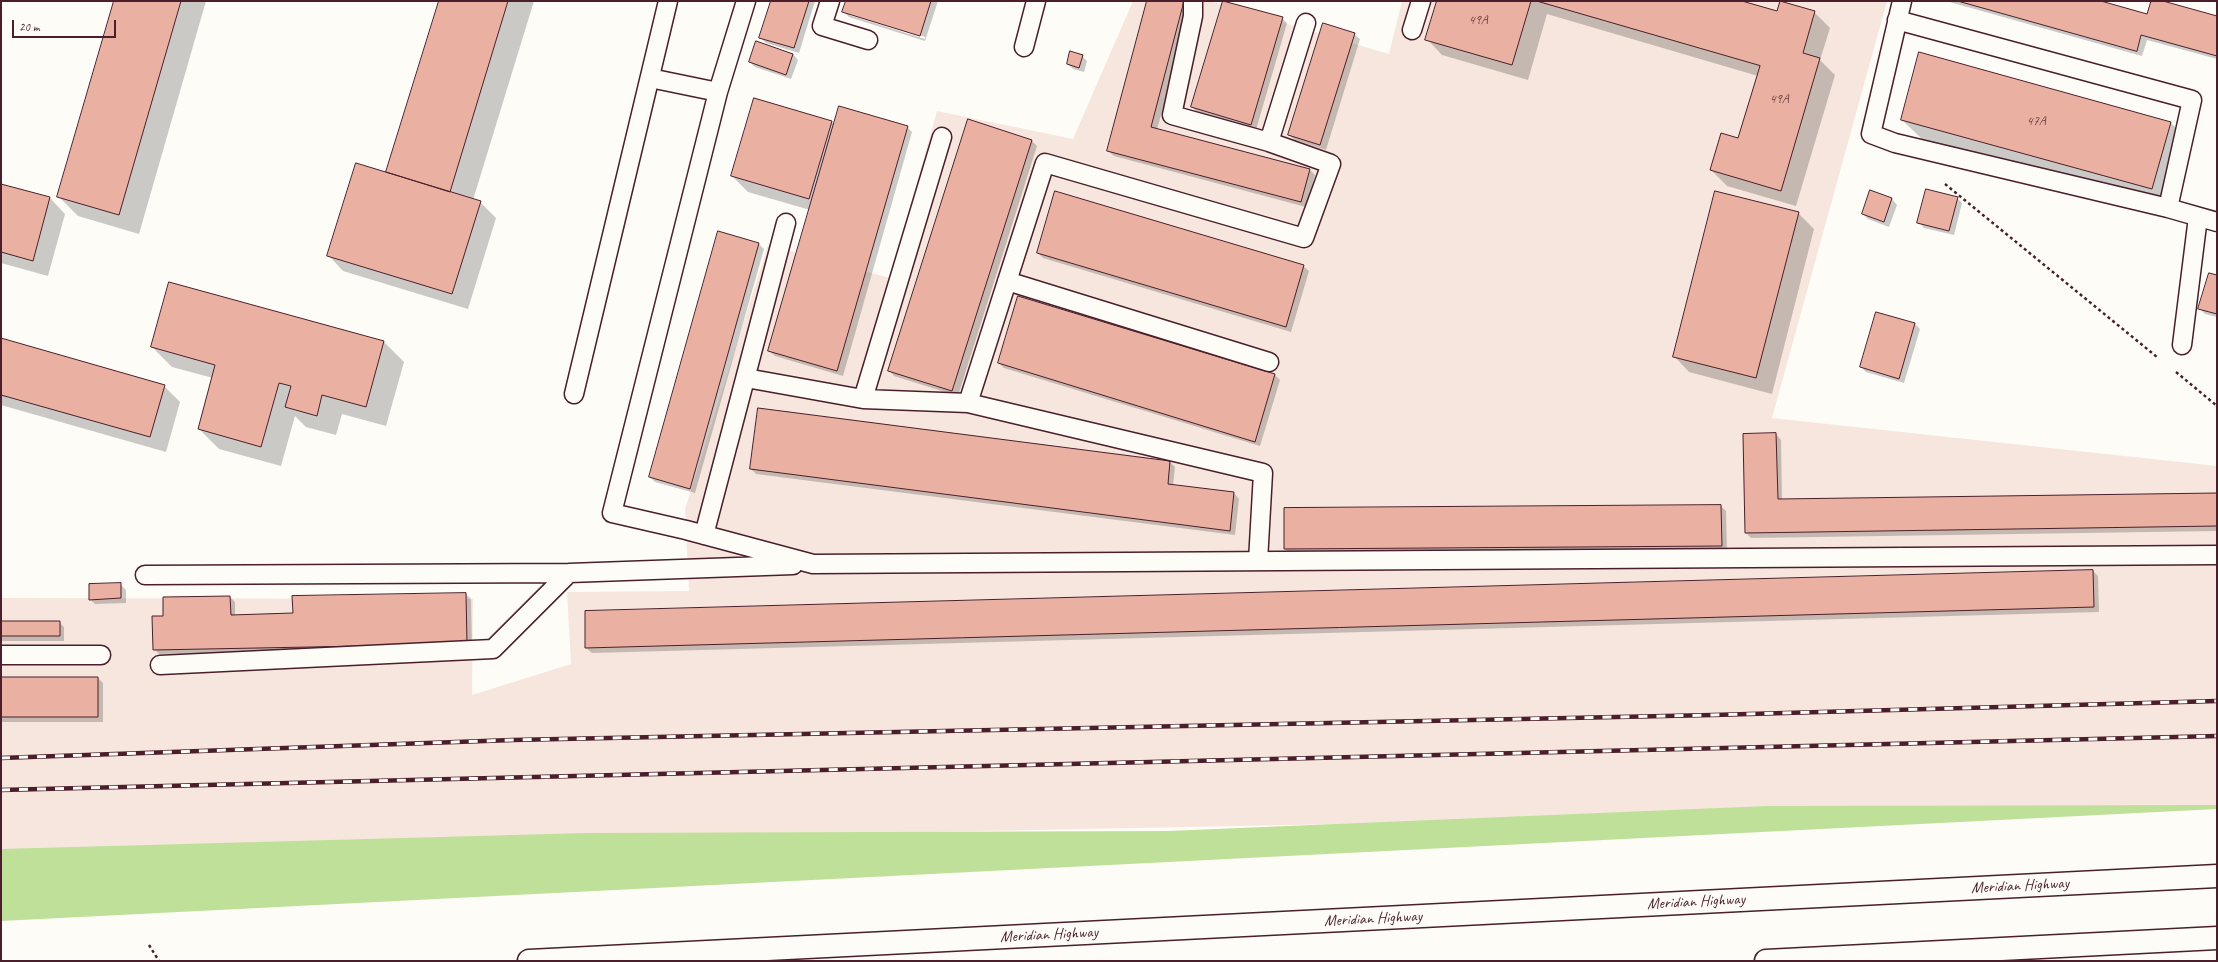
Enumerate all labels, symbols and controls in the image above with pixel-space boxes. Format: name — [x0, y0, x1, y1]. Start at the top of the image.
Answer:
scale bar — [14, 12, 118, 38]
house number: 49А — [1468, 12, 1488, 28]
text: 20 m — [19, 19, 39, 35]
house number: 49А — [1769, 91, 1789, 107]
house number: 47А — [2026, 113, 2046, 129]
street label: Meridian Highway — [1971, 874, 2069, 898]
street label: Meridian Highway — [1647, 890, 1745, 914]
street label: Meridian Highway — [1324, 907, 1422, 931]
street label: Meridian Highway — [1000, 923, 1098, 947]

